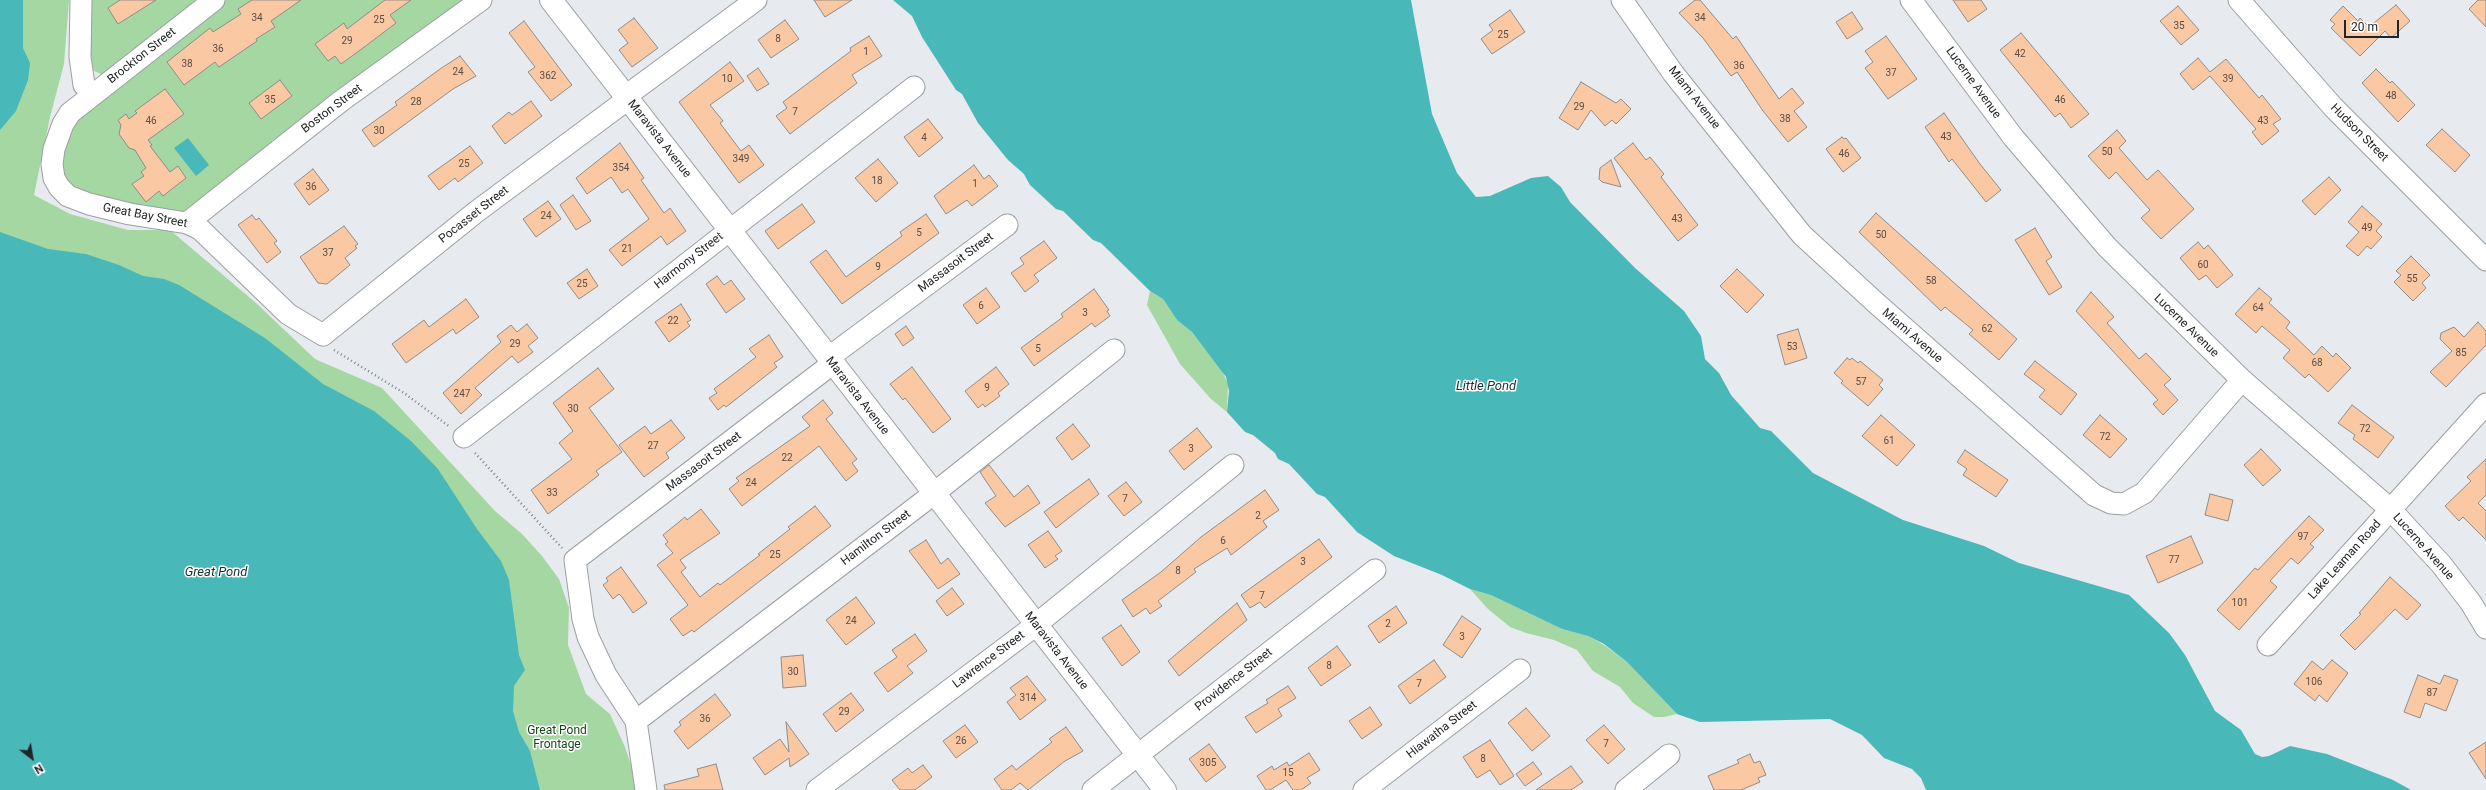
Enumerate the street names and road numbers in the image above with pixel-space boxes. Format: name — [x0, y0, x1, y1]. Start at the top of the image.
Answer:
street label: Brockton Street — [105, 25, 179, 87]
street label: Lucerne Avenue — [1942, 44, 2004, 122]
street label: Miami Avenue — [1665, 64, 1723, 132]
street label: Boston Street — [299, 81, 365, 137]
street label: Maravista Avenue — [624, 97, 694, 181]
street label: Hudson Street — [2327, 101, 2391, 165]
street label: Pocasset Street — [436, 183, 512, 247]
street label: Great Bay Street — [101, 201, 189, 231]
street label: Harmony Street — [652, 230, 726, 292]
street label: Massasoit Street — [916, 230, 996, 296]
street label: Lucerne Avenue — [2151, 291, 2221, 361]
street label: Miami Avenue — [1879, 306, 1945, 366]
street label: Maravista Avenue — [822, 354, 892, 438]
street label: Massasoit Street — [664, 429, 744, 495]
street label: Hamilton Street — [838, 507, 914, 569]
street label: Lucerne Avenue — [2389, 511, 2457, 583]
street label: Lake Leaman Road — [2306, 517, 2384, 603]
street label: Maravista Avenue — [1021, 609, 1091, 693]
street label: Lawrence Street — [950, 628, 1028, 692]
street label: Providence Street — [1193, 645, 1275, 715]
street label: Hiawatha Street — [1404, 698, 1480, 762]

